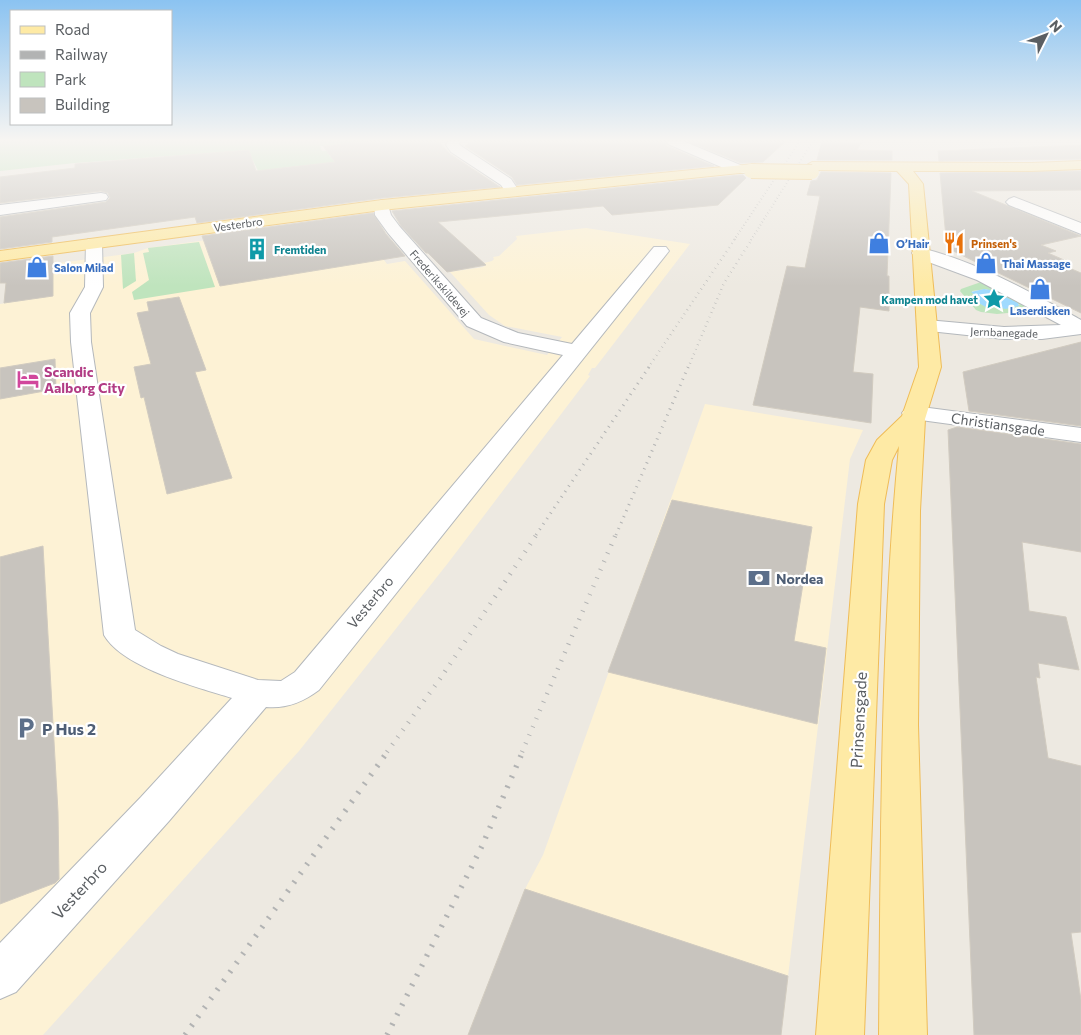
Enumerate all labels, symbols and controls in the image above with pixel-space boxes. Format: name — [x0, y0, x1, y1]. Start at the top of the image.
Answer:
legend — [10, 10, 172, 125]
north arrow — [1021, 10, 1071, 60]
text: N — [1046, 16, 1066, 36]
text: Road — [55, 20, 90, 38]
text: Railway — [55, 45, 108, 63]
text: Park — [55, 70, 86, 88]
text: Building — [55, 95, 110, 113]
street label: Vesterbro — [213, 214, 264, 234]
shop icon: O’Hair — [866, 230, 892, 256]
restaurant icon: Prinsen's — [941, 230, 967, 256]
building icon: Fremtiden — [244, 236, 270, 262]
place label: O’Hair — [896, 237, 930, 250]
place label: Prinsen's — [971, 237, 1017, 250]
place label: Fremtiden — [274, 243, 326, 256]
street label: Frederikskildevej — [407, 247, 473, 319]
shop icon: Thai Massage — [973, 250, 999, 276]
shop icon: Salon Milad — [24, 254, 50, 280]
place label: Thai Massage — [1002, 257, 1071, 270]
place label: Salon Milad — [54, 261, 113, 274]
shop icon: Laserdisken — [1027, 276, 1053, 302]
place icon: Kampen mod havet — [981, 286, 1007, 312]
place label: Kampen mod havet — [881, 293, 978, 306]
place label: Laserdisken — [1010, 304, 1070, 317]
street label: Jernbanegade — [970, 324, 1038, 341]
place label: Scandic Aalborg City — [44, 363, 125, 396]
hotel icon: Scandic Aalborg City — [15, 366, 41, 392]
street label: Christiansgade — [950, 409, 1046, 439]
bank icon: Nordea — [746, 565, 772, 591]
place label: Nordea — [776, 570, 823, 587]
street label: Vesterbro — [343, 572, 397, 632]
street label: Prinsensgade — [846, 671, 870, 769]
parking icon: P Hus 2 — [13, 715, 39, 741]
place label: P Hus 2 — [42, 719, 96, 738]
street label: Vesterbro — [48, 857, 110, 923]

